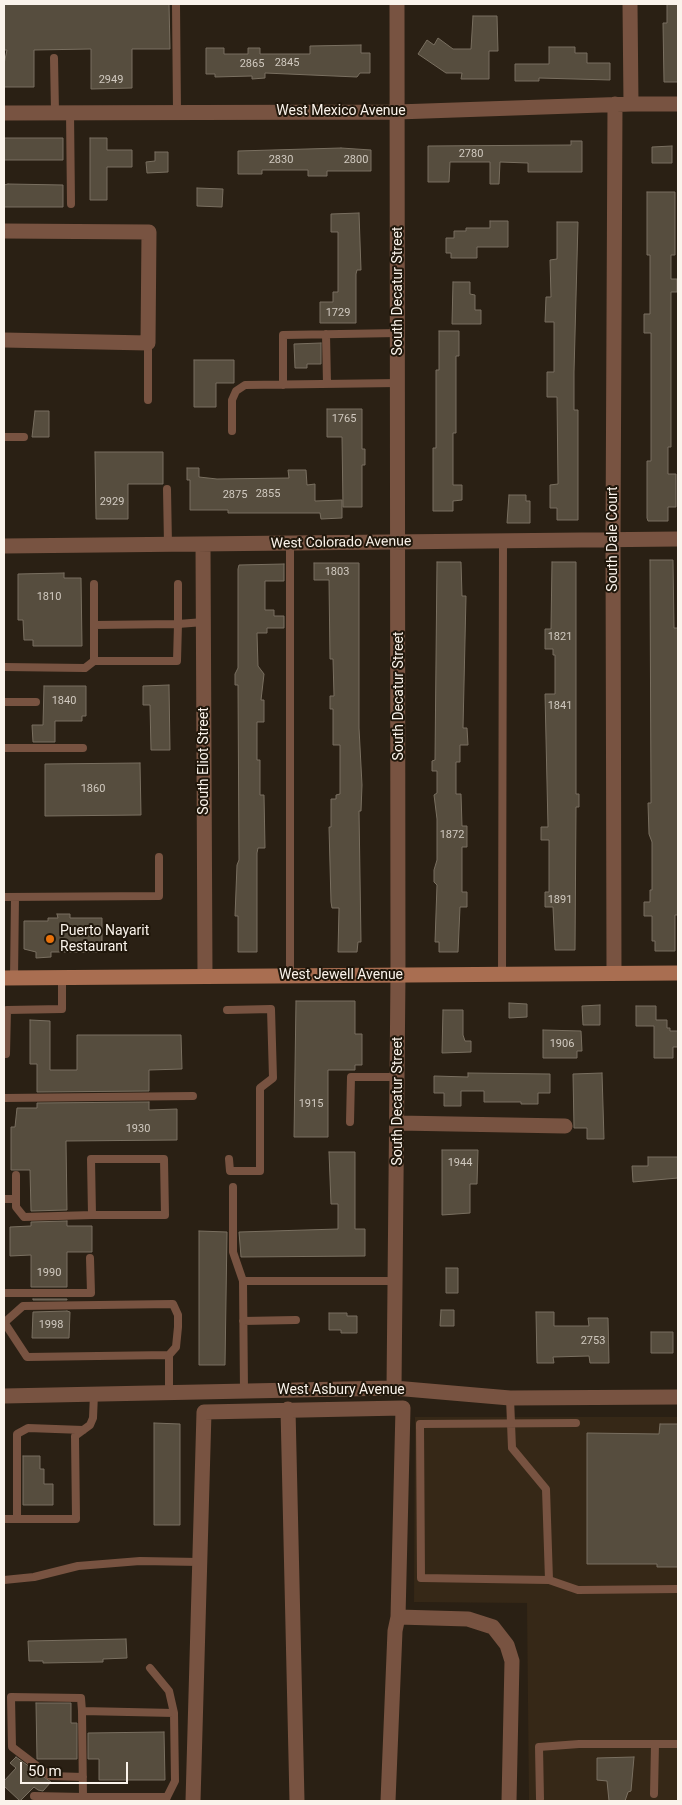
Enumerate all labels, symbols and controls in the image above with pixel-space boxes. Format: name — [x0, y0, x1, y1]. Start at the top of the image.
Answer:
house number: 2845 — [275, 56, 299, 70]
house number: 2865 — [240, 57, 264, 71]
house number: 2949 — [99, 73, 123, 87]
street label: West Mexico Avenue — [276, 103, 406, 119]
house number: 2780 — [459, 147, 483, 161]
house number: 2830 — [269, 153, 293, 167]
house number: 2800 — [344, 153, 368, 167]
street label: South Decatur Street — [390, 227, 406, 355]
house number: 1729 — [326, 306, 350, 320]
house number: 1765 — [332, 412, 356, 426]
street label: South Dale Court — [605, 486, 621, 592]
house number: 2855 — [256, 487, 280, 501]
house number: 2875 — [223, 488, 247, 502]
house number: 2929 — [100, 495, 124, 509]
street label: West Colorado Avenue — [271, 533, 411, 553]
house number: 1803 — [325, 565, 349, 579]
house number: 1810 — [37, 590, 61, 604]
house number: 1821 — [548, 630, 572, 644]
street label: South Decatur Street — [391, 632, 407, 760]
house number: 1840 — [52, 694, 76, 708]
house number: 1841 — [548, 699, 572, 713]
street label: South Eliot Street — [196, 707, 212, 815]
house number: 1860 — [81, 782, 105, 796]
house number: 1872 — [440, 828, 464, 842]
house number: 1891 — [548, 893, 572, 907]
place label: Puerto Nayarit Restaurant — [60, 923, 149, 956]
marker: Puerto Nayarit Restaurant — [44, 933, 56, 945]
street label: West Jewell Avenue — [279, 967, 403, 983]
street label: South Decatur Street — [390, 1037, 406, 1165]
house number: 1906 — [550, 1037, 574, 1051]
house number: 1915 — [299, 1097, 323, 1111]
house number: 1930 — [126, 1122, 150, 1136]
house number: 1944 — [448, 1156, 472, 1170]
house number: 1990 — [37, 1266, 61, 1280]
house number: 1998 — [39, 1318, 63, 1332]
house number: 2753 — [581, 1334, 605, 1348]
street label: West Asbury Avenue — [277, 1382, 405, 1398]
scale bar — [22, 1752, 130, 1784]
text: 50 m — [28, 1762, 62, 1780]

